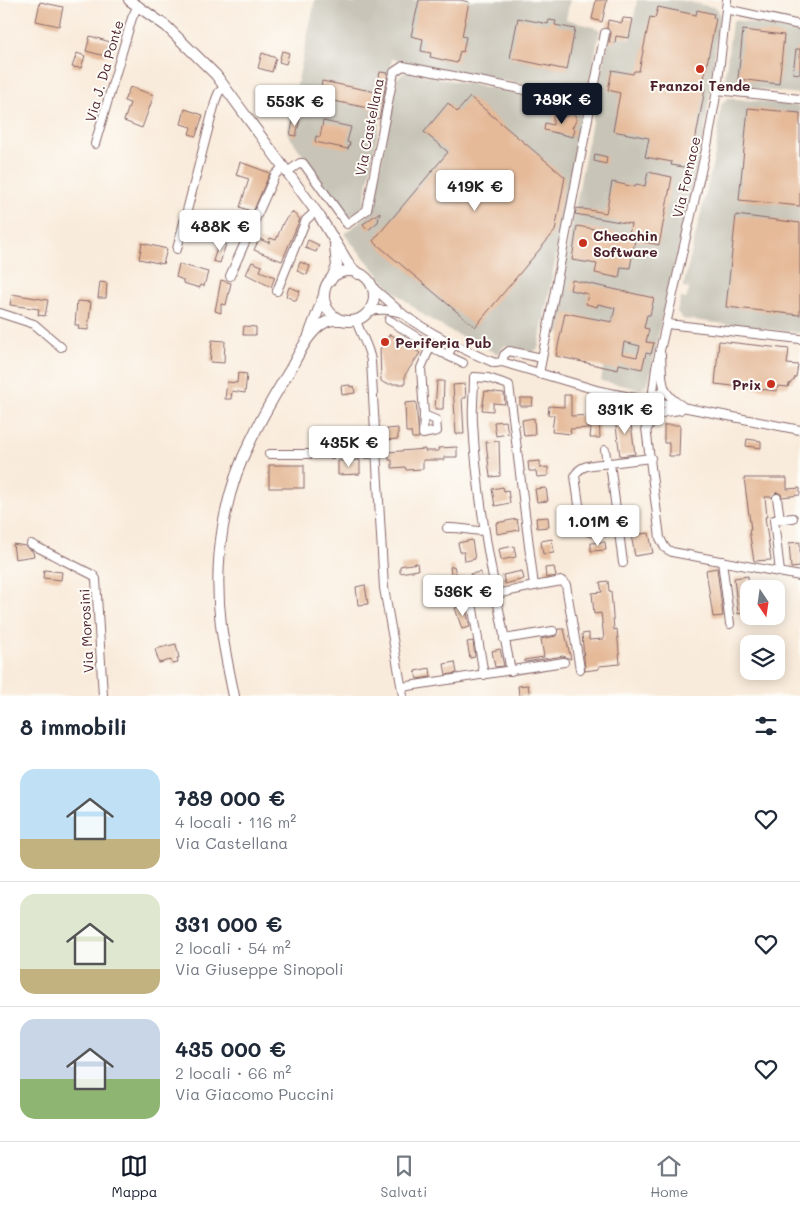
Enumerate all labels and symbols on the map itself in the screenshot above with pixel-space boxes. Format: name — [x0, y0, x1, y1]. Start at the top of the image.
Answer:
street label: Via J. Da Ponte — [80, 18, 128, 124]
marker: Franzoi Tende — [694, 63, 706, 75]
place label: Franzoi Tende — [650, 76, 750, 95]
street label: Via Castellana — [350, 77, 388, 177]
pin: 789K € — [521, 82, 603, 125]
pin: 553K € — [254, 84, 336, 127]
street label: Via Fornace — [667, 134, 705, 220]
pin: 419K € — [434, 170, 516, 212]
pin: 488K € — [179, 210, 261, 252]
place label: Checchin Software — [593, 226, 658, 261]
marker: Checchin Software — [577, 237, 589, 249]
place label: Periferia Pub — [395, 333, 492, 352]
marker: Periferia Pub — [379, 336, 391, 348]
place label: Prix — [732, 375, 761, 394]
marker: Prix — [765, 378, 777, 390]
pin: 331K € — [584, 392, 666, 435]
pin: 435K € — [308, 426, 390, 468]
pin: 1.01M € — [552, 504, 644, 547]
pin: 536K € — [422, 574, 504, 617]
north arrow — [740, 580, 785, 625]
street label: Via Morosini — [74, 588, 98, 674]

